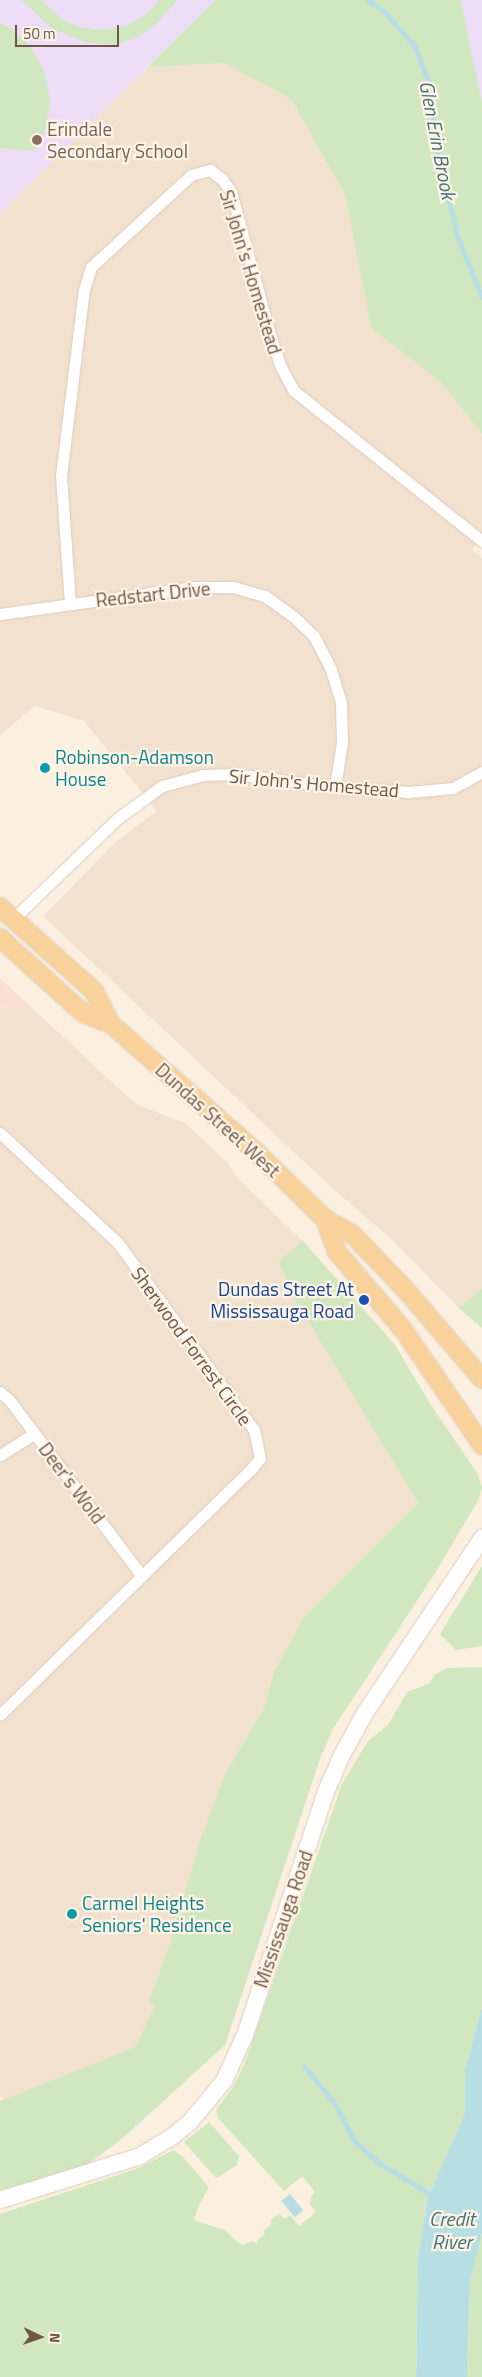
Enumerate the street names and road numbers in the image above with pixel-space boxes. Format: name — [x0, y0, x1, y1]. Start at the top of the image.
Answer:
street label: Sir John's Homestead — [215, 187, 287, 357]
street label: Redstart Drive — [95, 577, 211, 611]
street label: Sir John's Homestead — [228, 764, 400, 802]
street label: Dundas Street West — [151, 1058, 285, 1182]
street label: Sherwood Forrest Circle — [127, 1262, 257, 1430]
street label: Deer's Wold — [34, 1438, 110, 1528]
street label: Mississauga Road — [249, 1847, 317, 1991]

